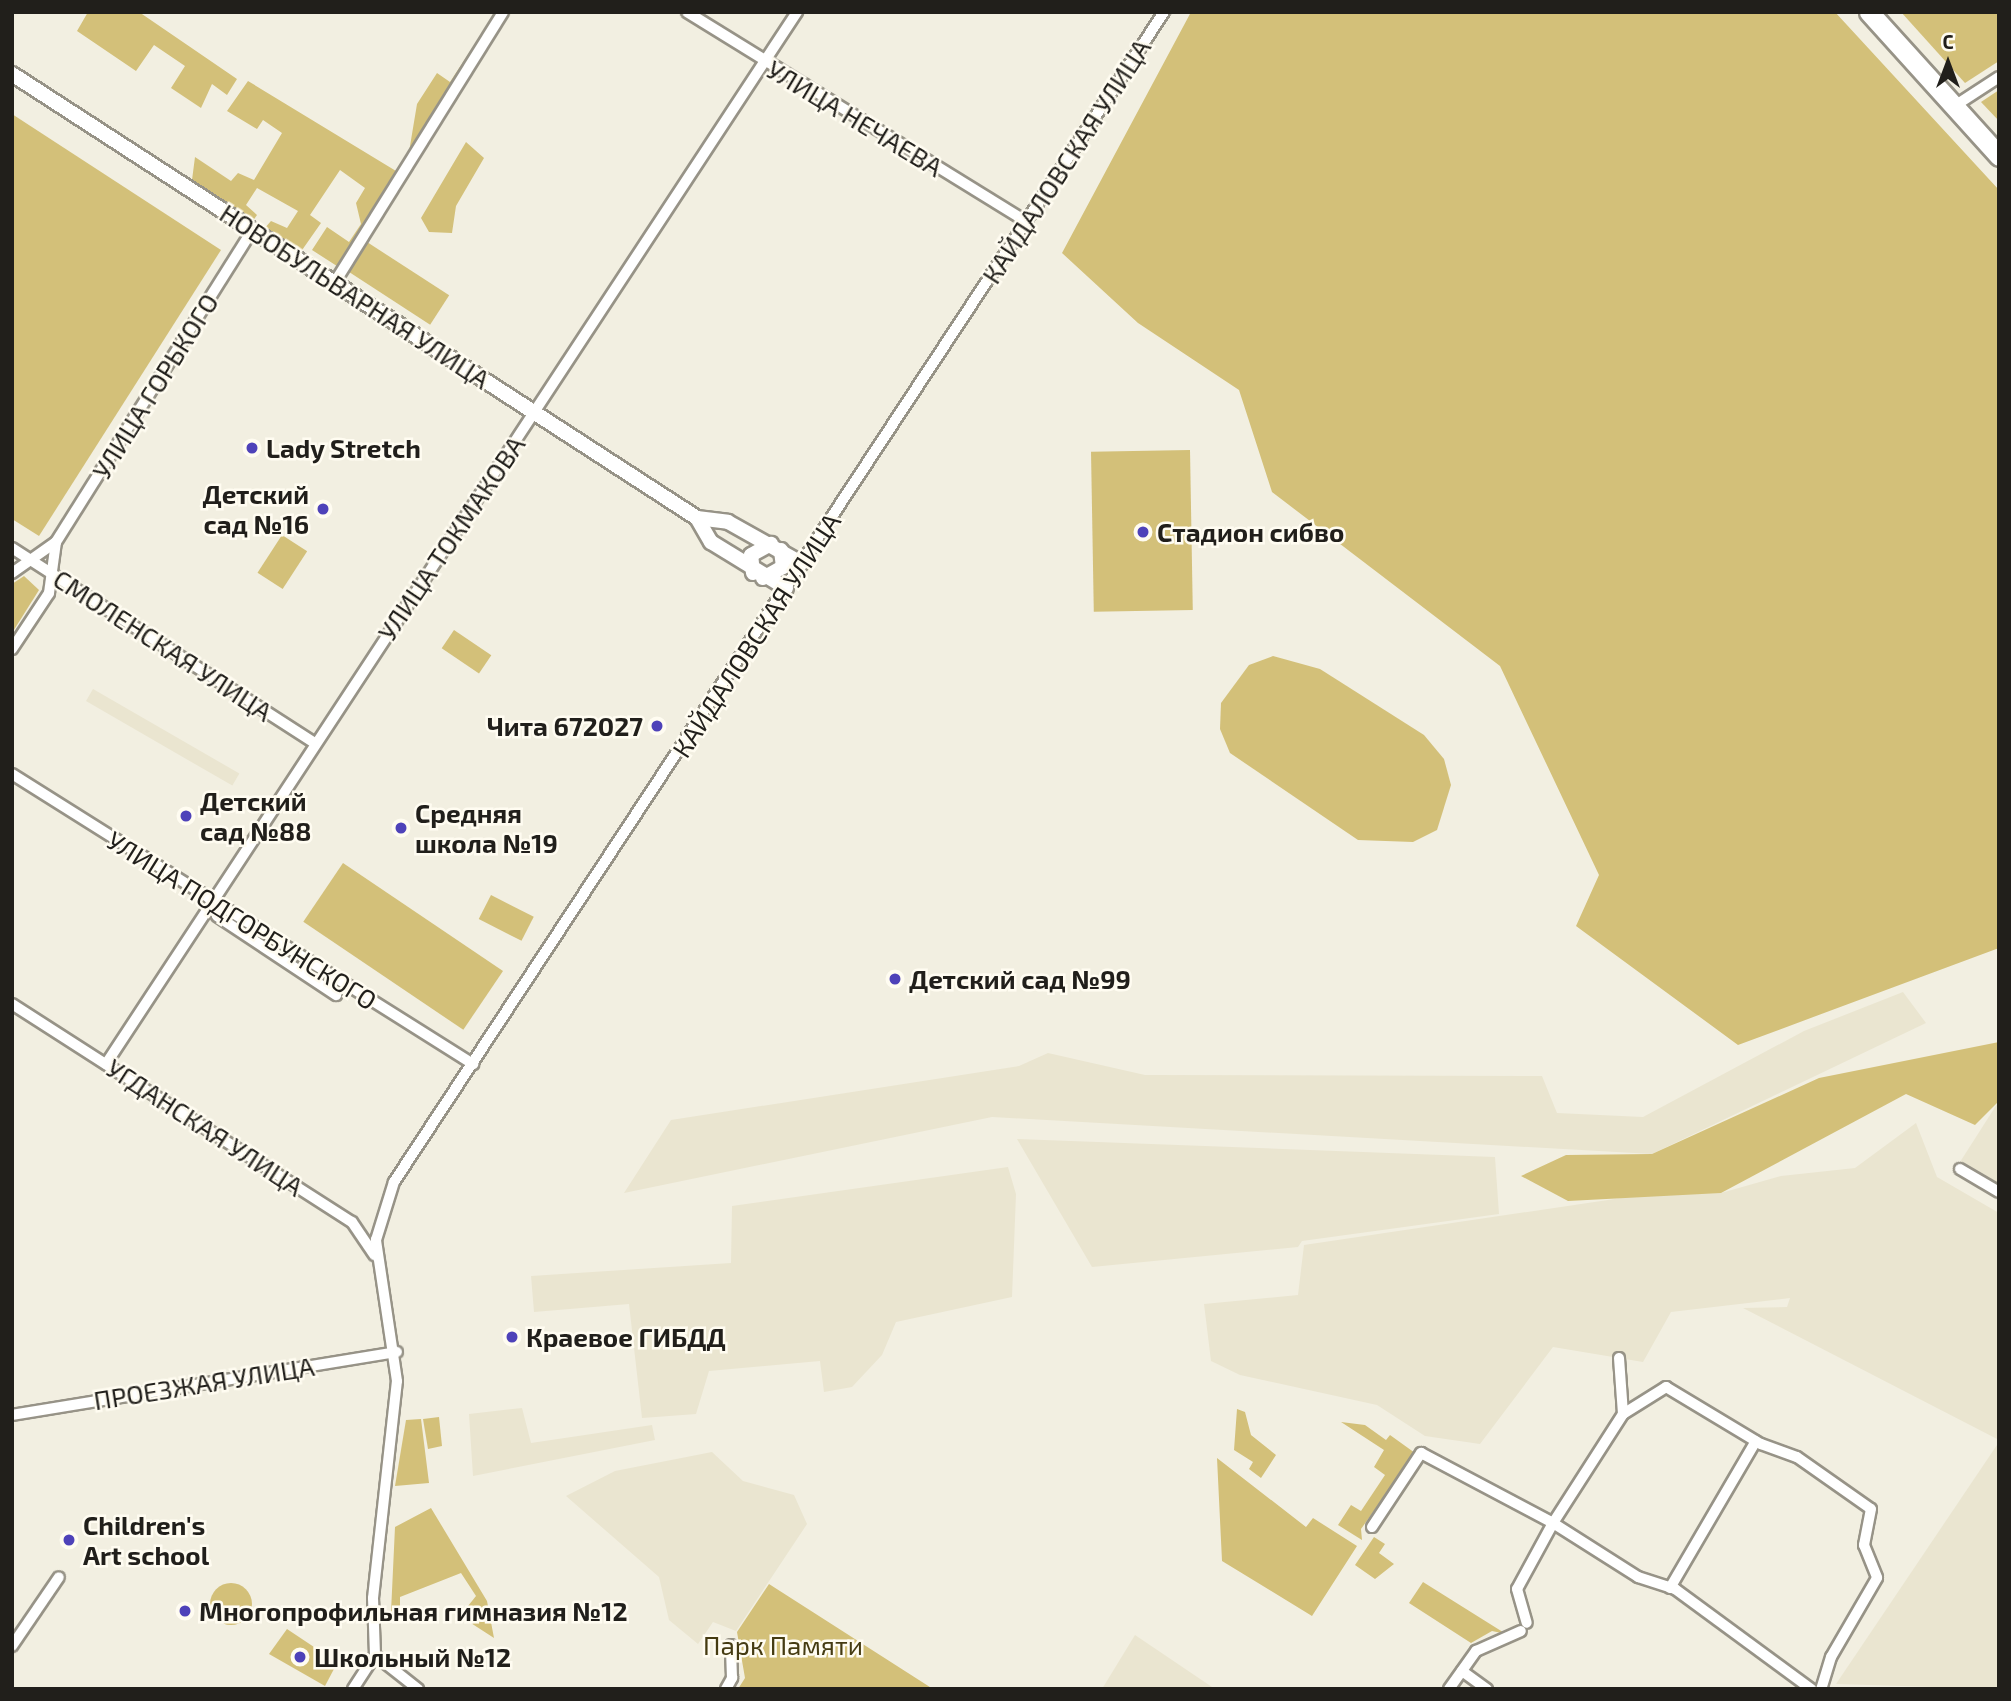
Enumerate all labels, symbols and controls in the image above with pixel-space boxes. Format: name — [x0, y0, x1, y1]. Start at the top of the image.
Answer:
north arrow — [1913, 28, 1983, 98]
text: С — [1942, 30, 1954, 53]
street label: КАЙДАЛОВСКАЯ УЛИЦА — [975, 33, 1157, 289]
street label: УЛИЦА НЕЧАЕВА — [761, 53, 949, 183]
street label: НОВОБУЛЬВАРНАЯ УЛИЦА — [214, 197, 496, 395]
street label: УЛИЦА ГОРЬКОГО — [85, 288, 225, 484]
street label: УЛИЦА ТОКМАКОВА — [371, 430, 531, 646]
place label: Lady Stretch — [266, 432, 421, 464]
marker: Lady Stretch — [244, 440, 260, 456]
place label: Детский сад №16 — [202, 478, 309, 540]
marker: Детский сад №16 — [315, 501, 331, 517]
street label: КАЙДАЛОВСКАЯ УЛИЦА — [665, 507, 847, 763]
place label: Стадион сибво — [1157, 516, 1344, 548]
marker: Стадион сибво — [1135, 524, 1151, 540]
street label: СМОЛЕНСКАЯ УЛИЦА — [48, 563, 278, 727]
place label: Чита 672027 — [487, 710, 643, 742]
marker: Чита 672027 — [649, 718, 665, 734]
place label: Детский сад №88 — [200, 785, 311, 846]
place label: Средняя школа №19 — [415, 797, 558, 858]
marker: Детский сад №88 — [178, 808, 194, 824]
marker: Средняя школа №19 — [393, 820, 409, 836]
street label: УЛИЦА ПОДГОРБУНСКОГО — [101, 824, 383, 1016]
place label: Детский сад №99 — [909, 963, 1131, 995]
marker: Детский сад №99 — [887, 971, 903, 987]
street label: УГДАНСКАЯ УЛИЦА — [101, 1052, 309, 1202]
place label: Краевое ГИБДД — [526, 1321, 726, 1353]
marker: Краевое ГИБДД — [504, 1329, 520, 1345]
street label: ПРОЕЗЖАЯ УЛИЦА — [91, 1350, 317, 1416]
place label: Children's Art school — [83, 1509, 209, 1570]
marker: Children's Art school — [61, 1532, 77, 1548]
place label: Многопрофильная гимназия №12 — [199, 1595, 628, 1627]
marker: Многопрофильная гимназия №12 — [177, 1603, 193, 1619]
park label: Парк Памяти — [703, 1629, 863, 1661]
place label: Школьный №12 — [314, 1641, 511, 1673]
marker: Школьный №12 — [292, 1649, 308, 1665]

